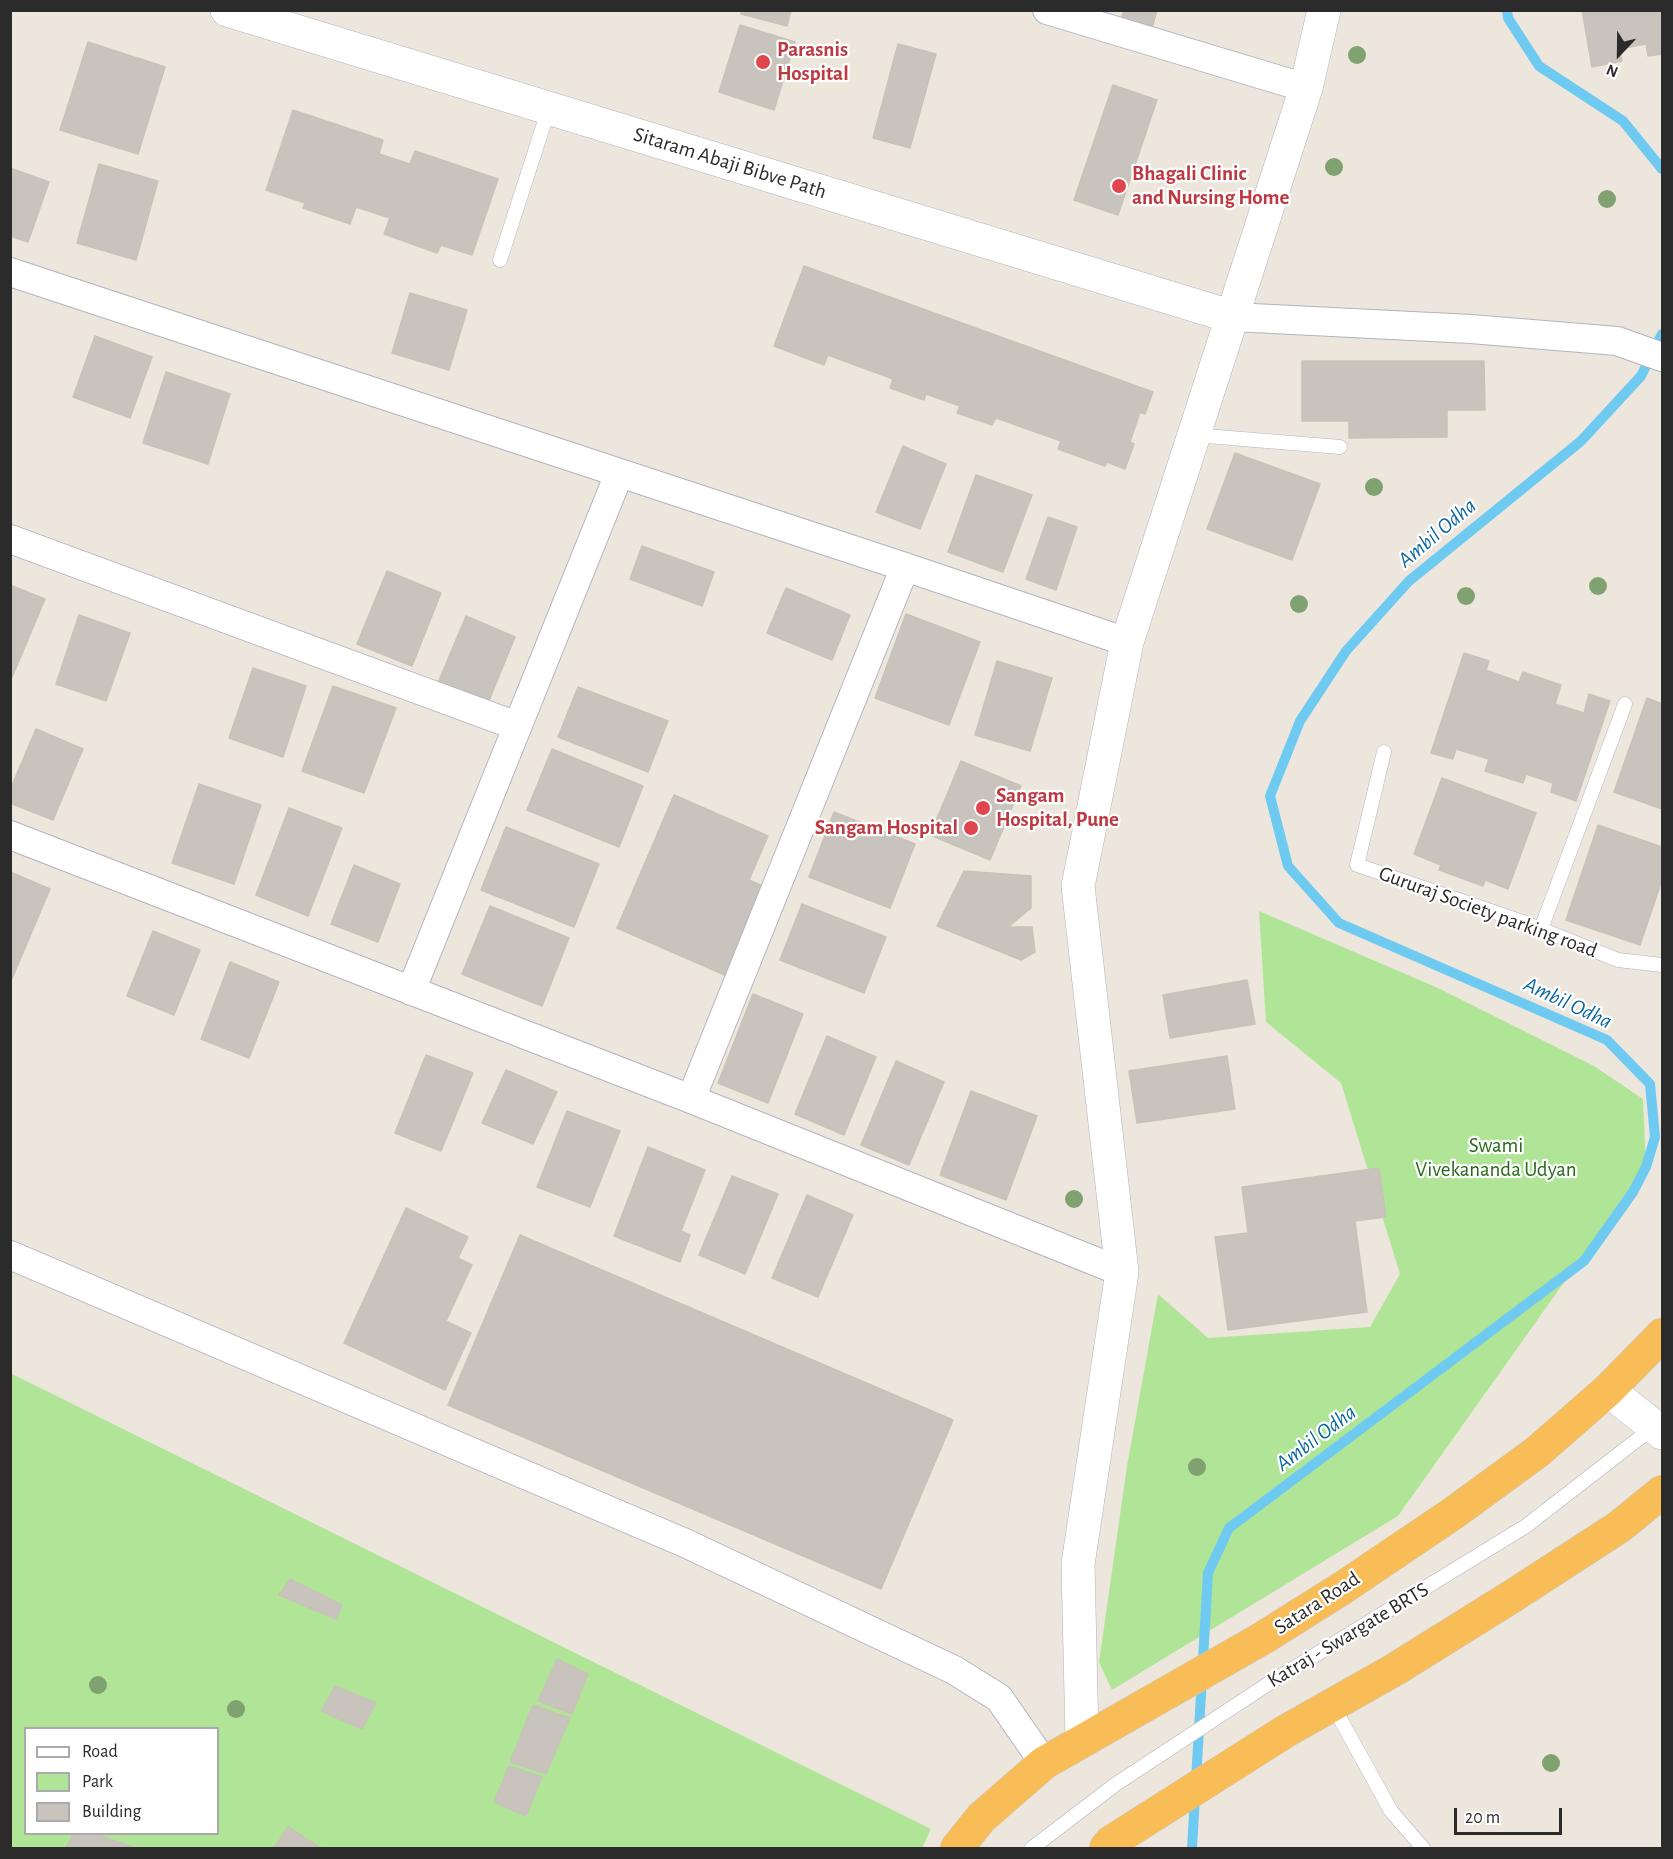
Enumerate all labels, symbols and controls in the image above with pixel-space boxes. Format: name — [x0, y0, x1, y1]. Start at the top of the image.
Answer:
north arrow — [1589, 24, 1649, 84]
place label: Parasnis Hospital — [777, 37, 849, 87]
marker: Parasnis Hospital — [754, 53, 772, 71]
text: N — [1604, 61, 1620, 80]
street label: Sitaram Abaji Bibve Path — [630, 122, 830, 204]
place label: Bhagali Clinic and Nursing Home — [1132, 161, 1289, 211]
marker: Bhagali Clinic and Nursing Home — [1110, 177, 1128, 195]
water label: Ambil Odha — [1392, 493, 1482, 573]
place label: Sangam Hospital, Pune — [996, 783, 1119, 833]
marker: Sangam Hospital, Pune — [974, 799, 992, 817]
place label: Sangam Hospital — [815, 815, 958, 841]
marker: Sangam Hospital — [962, 819, 980, 837]
street label: Gururaj Society parking road — [1375, 861, 1601, 963]
water label: Ambil Odha — [1520, 971, 1616, 1035]
park label: Swami Vivekananda Udyan — [1415, 1133, 1577, 1183]
water label: Ambil Odha — [1270, 1399, 1362, 1477]
street label: Satara Road — [1270, 1566, 1364, 1640]
street label: Katraj - Swargate BRTS — [1263, 1577, 1433, 1693]
legend — [24, 1727, 219, 1835]
text: Road — [82, 1743, 118, 1761]
text: Park — [82, 1773, 113, 1791]
scale bar — [1457, 1796, 1565, 1834]
text: Building — [82, 1803, 141, 1821]
text: 20 m — [1465, 1809, 1500, 1827]

